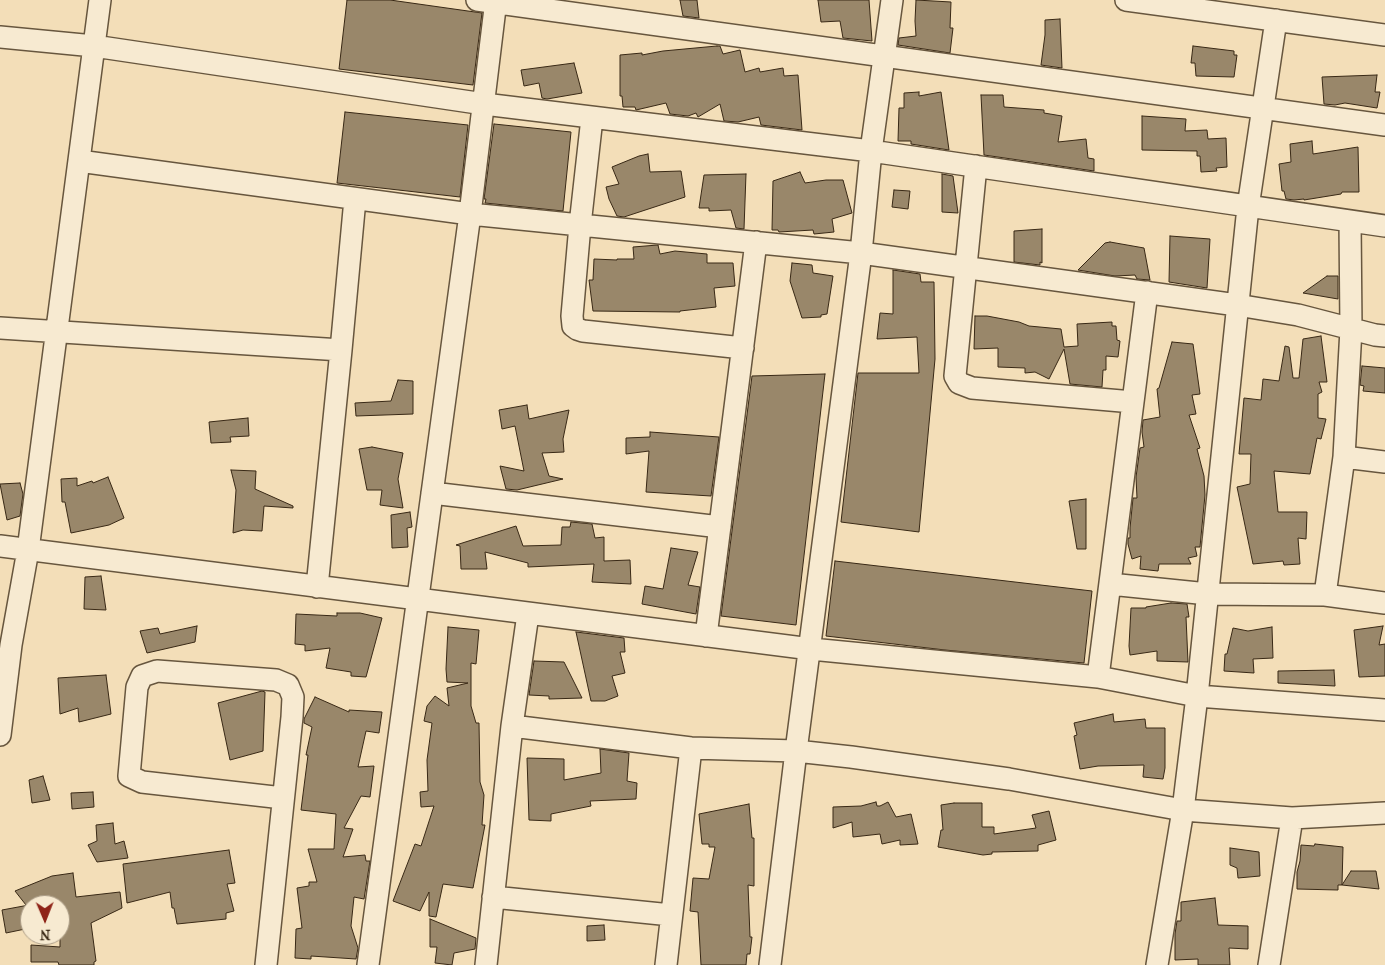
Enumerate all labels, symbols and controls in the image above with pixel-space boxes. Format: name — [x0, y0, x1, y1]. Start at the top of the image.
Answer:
north arrow — [20, 895, 70, 945]
text: N — [40, 926, 51, 943]

